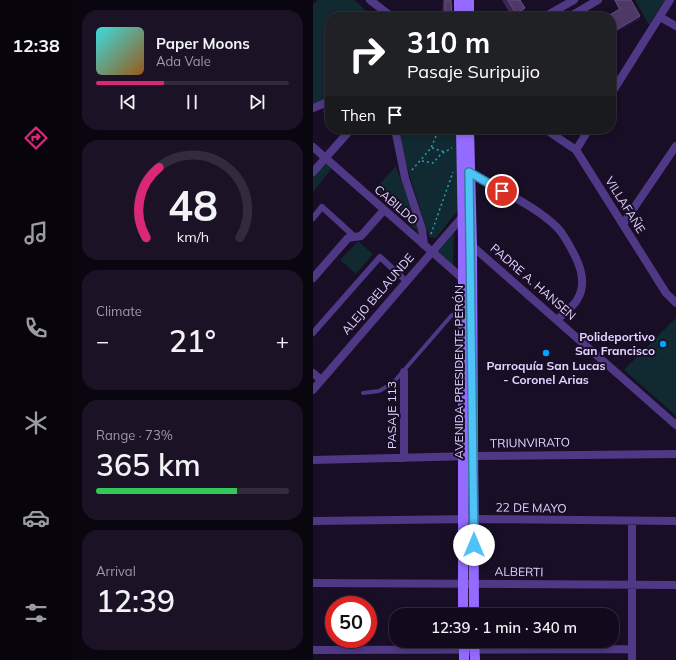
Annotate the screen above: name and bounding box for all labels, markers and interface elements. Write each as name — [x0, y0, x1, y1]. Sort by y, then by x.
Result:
text: 310 m — [407, 25, 490, 60]
icon: right — [341, 28, 393, 80]
text: 12:38 — [12, 34, 60, 57]
text: Paper Moons — [156, 34, 250, 53]
text: Ada Vale — [156, 53, 211, 69]
text: Pasaje Suripujio — [407, 60, 540, 83]
icon: previous — [117, 91, 139, 113]
icon: pause — [181, 91, 203, 113]
icon: next — [246, 91, 268, 113]
icon: arrive — [384, 104, 406, 126]
text: Then — [341, 106, 376, 125]
icon: directions — [22, 124, 50, 152]
pin — [485, 174, 519, 208]
street label: VILLAFAÑE — [602, 174, 649, 236]
text: 48 — [168, 179, 217, 231]
icon: arrive — [491, 180, 513, 202]
street label: CABILDO — [371, 182, 421, 228]
icon: music — [22, 219, 50, 247]
text: km/h — [176, 228, 209, 246]
street label: PADRE A. HANSEN — [487, 240, 579, 323]
street label: ALEJO BELAUNDE — [338, 250, 417, 337]
street label: AVENIDA PRESIDENTE PERÓN — [451, 285, 466, 459]
text: Climate — [96, 303, 142, 319]
icon: phone — [22, 314, 50, 342]
text: 21° — [169, 322, 216, 360]
text: − — [96, 327, 109, 355]
text: + — [276, 327, 289, 355]
place label: Polideportivo San Francisco — [575, 329, 655, 358]
marker: Polideportivo San Francisco — [658, 339, 668, 349]
marker: Parroquía San Lucas - Coronel Arias — [541, 348, 551, 358]
place label: Parroquía San Lucas - Coronel Arias — [487, 358, 605, 387]
street label: PASAJE 113 — [384, 381, 399, 449]
icon: climate — [22, 409, 50, 437]
text: Range · 73% — [96, 427, 173, 443]
street label: TRIUNVIRATO — [490, 434, 570, 451]
text: 365 km — [96, 446, 201, 484]
street label: 22 DE MAYO — [495, 499, 567, 516]
icon: car — [22, 504, 50, 532]
position arrow — [453, 524, 495, 566]
text: Arrival — [96, 563, 136, 579]
street label: ALBERTI — [494, 564, 544, 579]
text: 12:39 — [96, 582, 175, 620]
speed limit sign: 50 — [325, 596, 377, 648]
icon: filters — [22, 599, 50, 627]
text: 12:39 · 1 min · 340 m — [431, 618, 577, 637]

